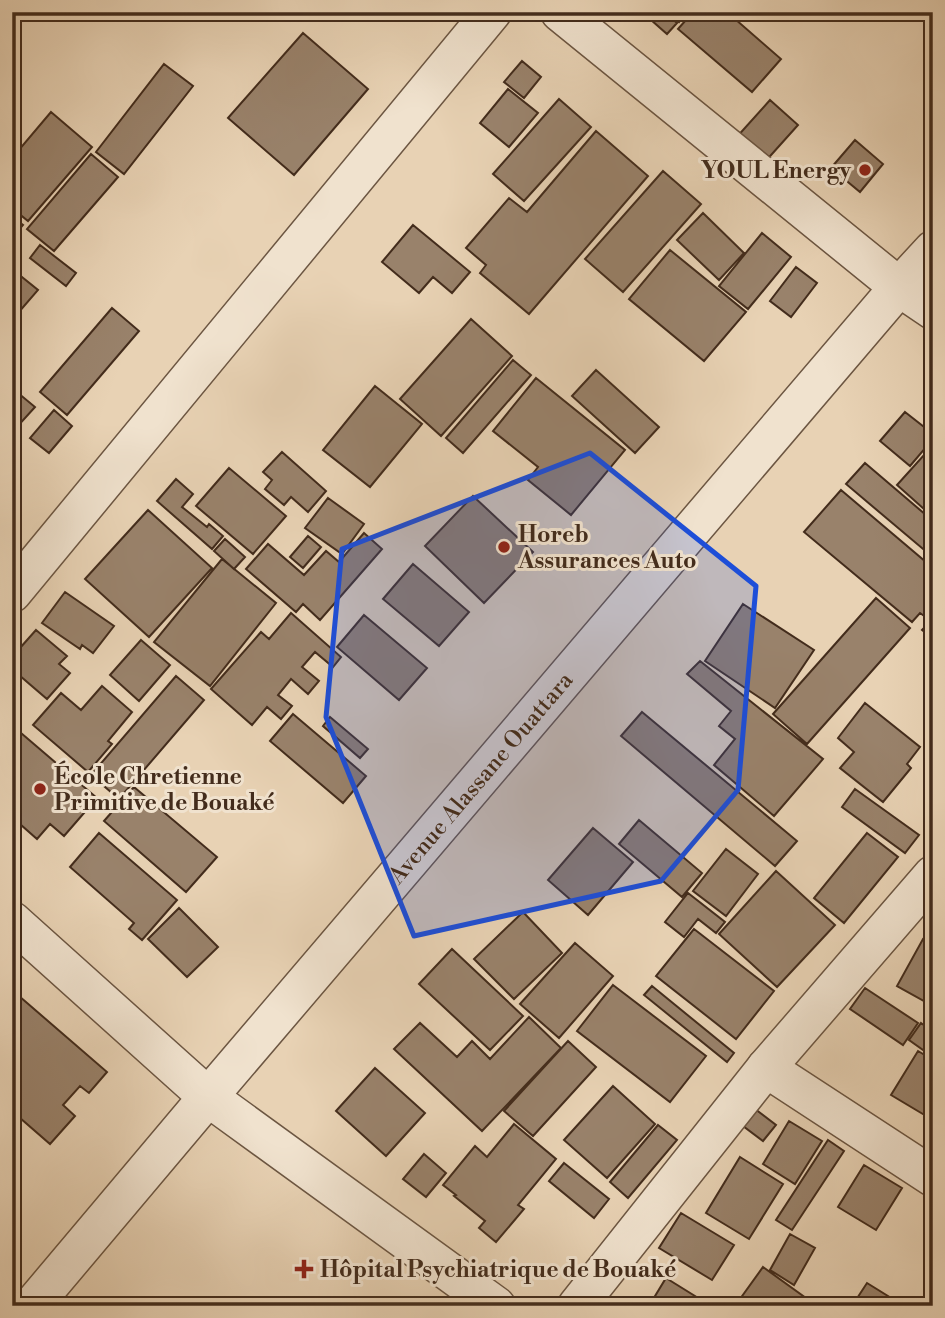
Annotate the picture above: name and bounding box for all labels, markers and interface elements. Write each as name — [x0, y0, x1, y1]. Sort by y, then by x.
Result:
place label: YOUL Energy — [701, 157, 851, 185]
marker: YOUL Energy — [857, 162, 873, 178]
place label: Horeb Assurances Auto — [517, 521, 697, 575]
marker: Horeb Assurances Auto — [496, 539, 512, 555]
street label: Avenue Alassane Ouattara — [382, 666, 579, 891]
place label: École Chretienne Primitive de Bouaké — [54, 760, 275, 817]
marker: École Chretienne Primitive de Bouaké — [32, 781, 48, 797]
place label: Hôpital Psychiatrique de Bouaké — [320, 1256, 676, 1284]
marker: Hôpital Psychiatrique de Bouaké — [294, 1259, 314, 1279]

